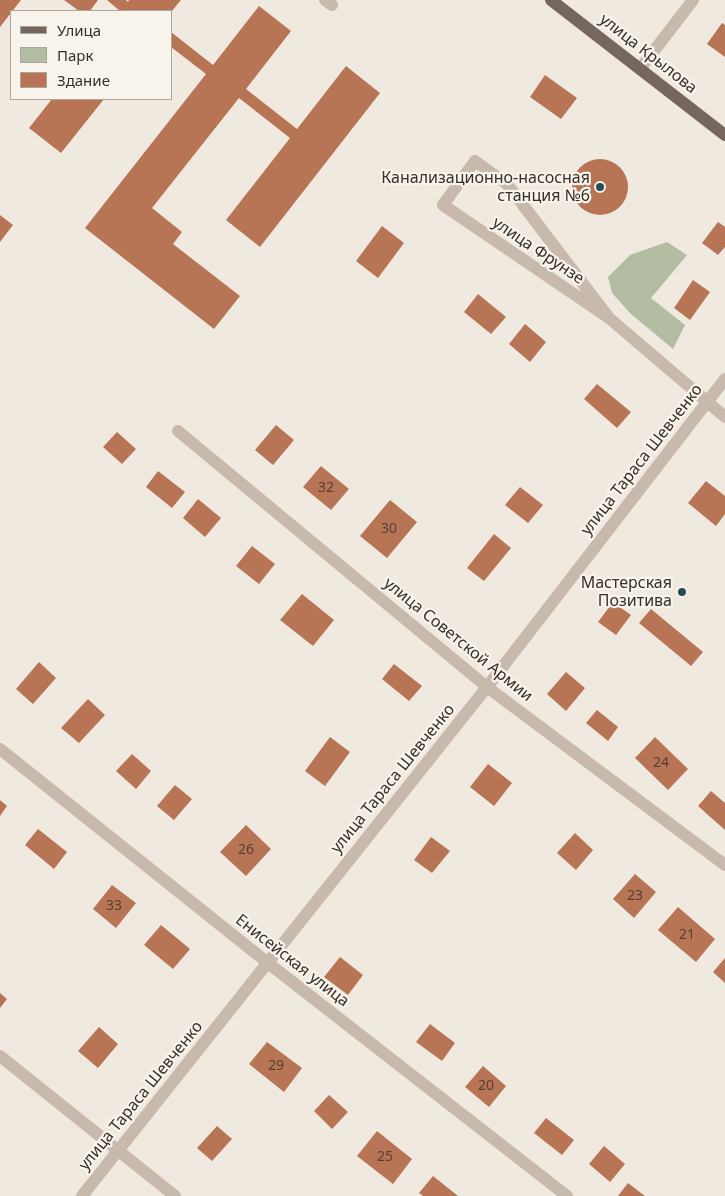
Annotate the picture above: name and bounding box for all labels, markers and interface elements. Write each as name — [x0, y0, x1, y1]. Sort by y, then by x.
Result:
legend — [10, 10, 172, 100]
street label: улица Крылова — [596, 10, 700, 98]
text: Улица — [57, 20, 101, 40]
text: Парк — [57, 45, 93, 65]
text: Здание — [57, 70, 110, 90]
place label: Канализационно-насосная станция №6 — [381, 168, 590, 206]
marker: Канализационно-насосная станция №6 — [594, 181, 606, 193]
street label: улица Фрунзе — [489, 213, 587, 289]
street label: улица Тараса Шевченко — [577, 381, 707, 539]
house number: 32 — [318, 480, 334, 496]
house number: 30 — [381, 521, 397, 537]
place label: Мастерская Позитива — [581, 573, 672, 611]
street label: улица Советской Армии — [380, 574, 536, 706]
marker: Мастерская Позитива — [676, 586, 688, 598]
street label: улица Тараса Шевченко — [327, 701, 459, 857]
house number: 24 — [653, 755, 669, 771]
house number: 26 — [238, 842, 254, 858]
house number: 23 — [627, 888, 643, 904]
house number: 33 — [106, 898, 122, 914]
street label: Енисейская улица — [231, 911, 353, 1011]
house number: 21 — [679, 927, 695, 943]
street label: улица Тараса Шевченко — [75, 1018, 207, 1174]
house number: 29 — [268, 1058, 284, 1074]
house number: 20 — [478, 1078, 494, 1094]
house number: 25 — [377, 1149, 393, 1165]

